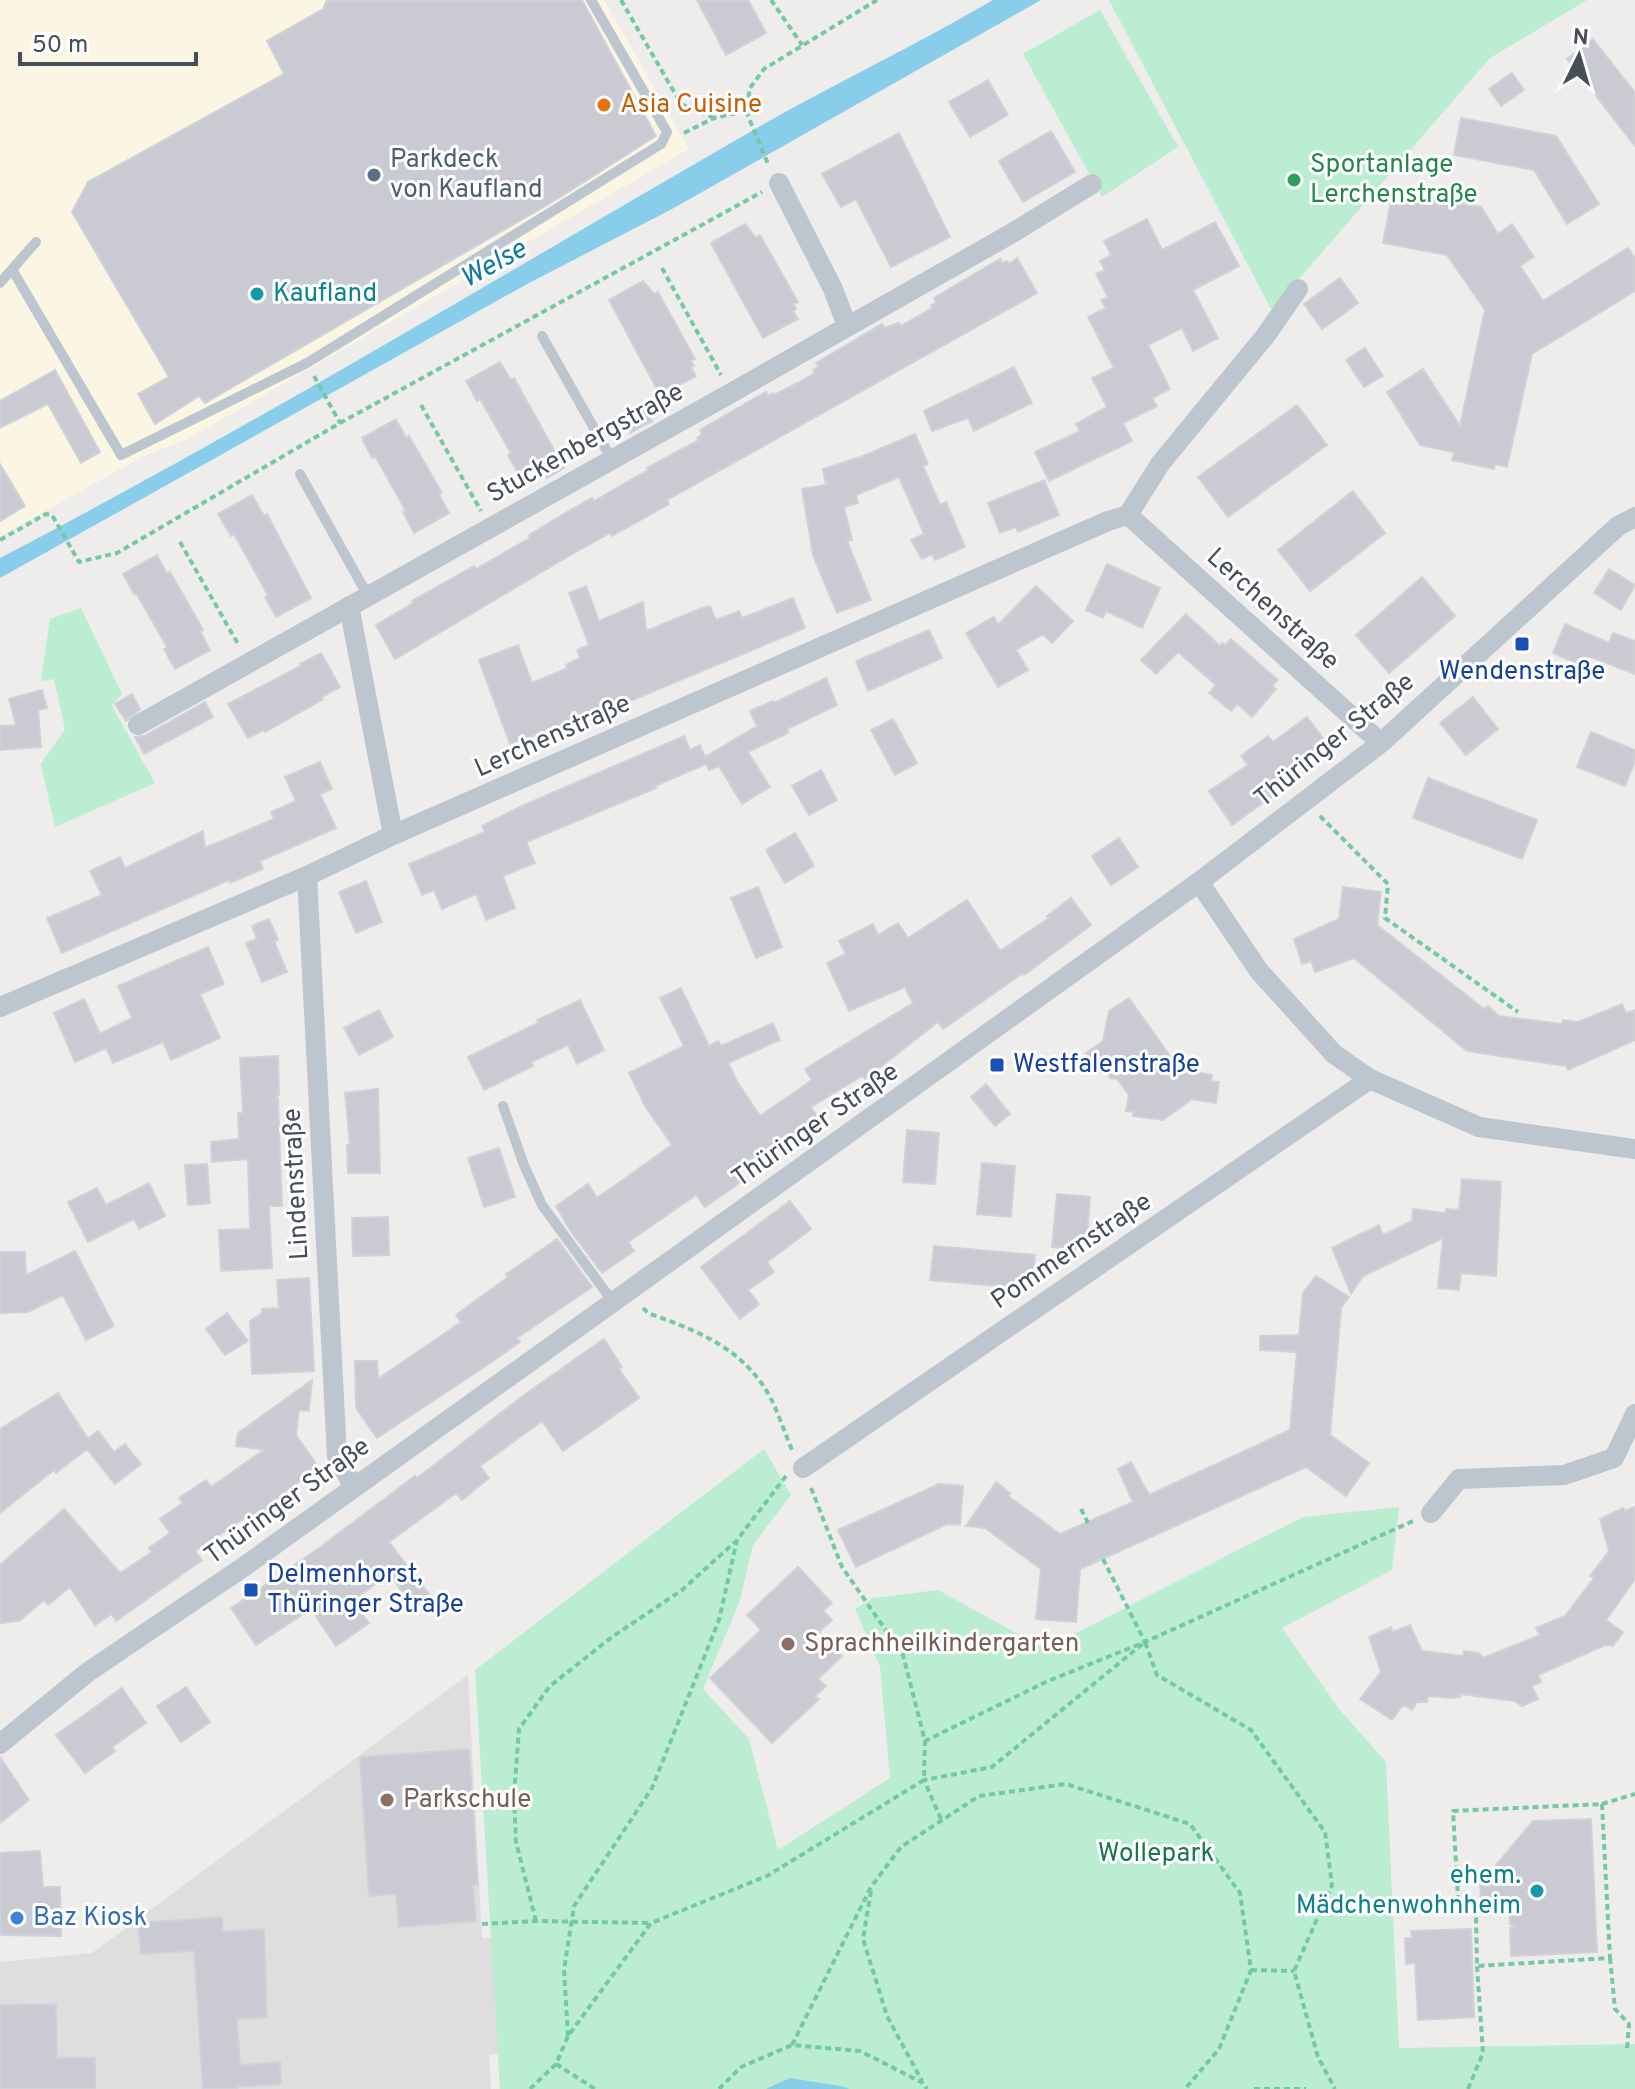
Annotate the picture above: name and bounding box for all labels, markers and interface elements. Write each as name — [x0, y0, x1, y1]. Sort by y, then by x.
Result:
scale bar — [20, 16, 196, 66]
north arrow — [1539, 16, 1619, 96]
text: N — [1571, 24, 1590, 53]
text: 50 m — [32, 31, 88, 61]
place label: Asia Cuisine — [620, 89, 762, 122]
marker: Asia Cuisine — [595, 96, 613, 114]
place label: Parkdeck von Kaufland — [390, 144, 543, 207]
place label: Sportanlage Lerchenstraße — [1310, 149, 1478, 212]
marker: Parkdeck von Kaufland — [365, 166, 383, 184]
marker: Sportanlage Lerchenstraße — [1285, 171, 1303, 189]
water label: Welse — [455, 232, 534, 298]
place label: Kaufland — [273, 278, 377, 311]
marker: Kaufland — [248, 285, 266, 303]
street label: Stuckenbergstraße — [482, 376, 690, 512]
street label: Lerchenstraße — [1199, 542, 1345, 678]
marker: Wendenstraße — [1513, 635, 1531, 653]
place label: Wendenstraße — [1439, 656, 1605, 689]
street label: Thüringer Straße — [1248, 666, 1422, 816]
street label: Lerchenstraße — [470, 688, 636, 786]
place label: Westfalenstraße — [1013, 1049, 1200, 1082]
street label: Thüringer Straße — [726, 1056, 906, 1196]
marker: Westfalenstraße — [988, 1056, 1006, 1074]
street label: Lindenstraße — [277, 1107, 317, 1261]
street label: Pommernstraße — [985, 1186, 1159, 1318]
street label: Thüringer Straße — [199, 1431, 377, 1573]
place label: Delmenhorst, Thüringer Straße — [267, 1559, 464, 1622]
marker: Delmenhorst, Thüringer Straße — [242, 1581, 260, 1599]
place label: Sprachheilkindergarten — [804, 1628, 1079, 1661]
marker: Sprachheilkindergarten — [779, 1635, 797, 1653]
place label: Parkschule — [403, 1784, 531, 1817]
marker: Parkschule — [378, 1791, 396, 1809]
park label: Wollepark — [1098, 1838, 1214, 1871]
place label: ehem. Mädchenwohnheim — [1296, 1860, 1521, 1923]
marker: ehem. Mädchenwohnheim — [1528, 1882, 1546, 1900]
place label: Baz Kiosk — [33, 1902, 147, 1935]
marker: Baz Kiosk — [8, 1909, 26, 1927]

